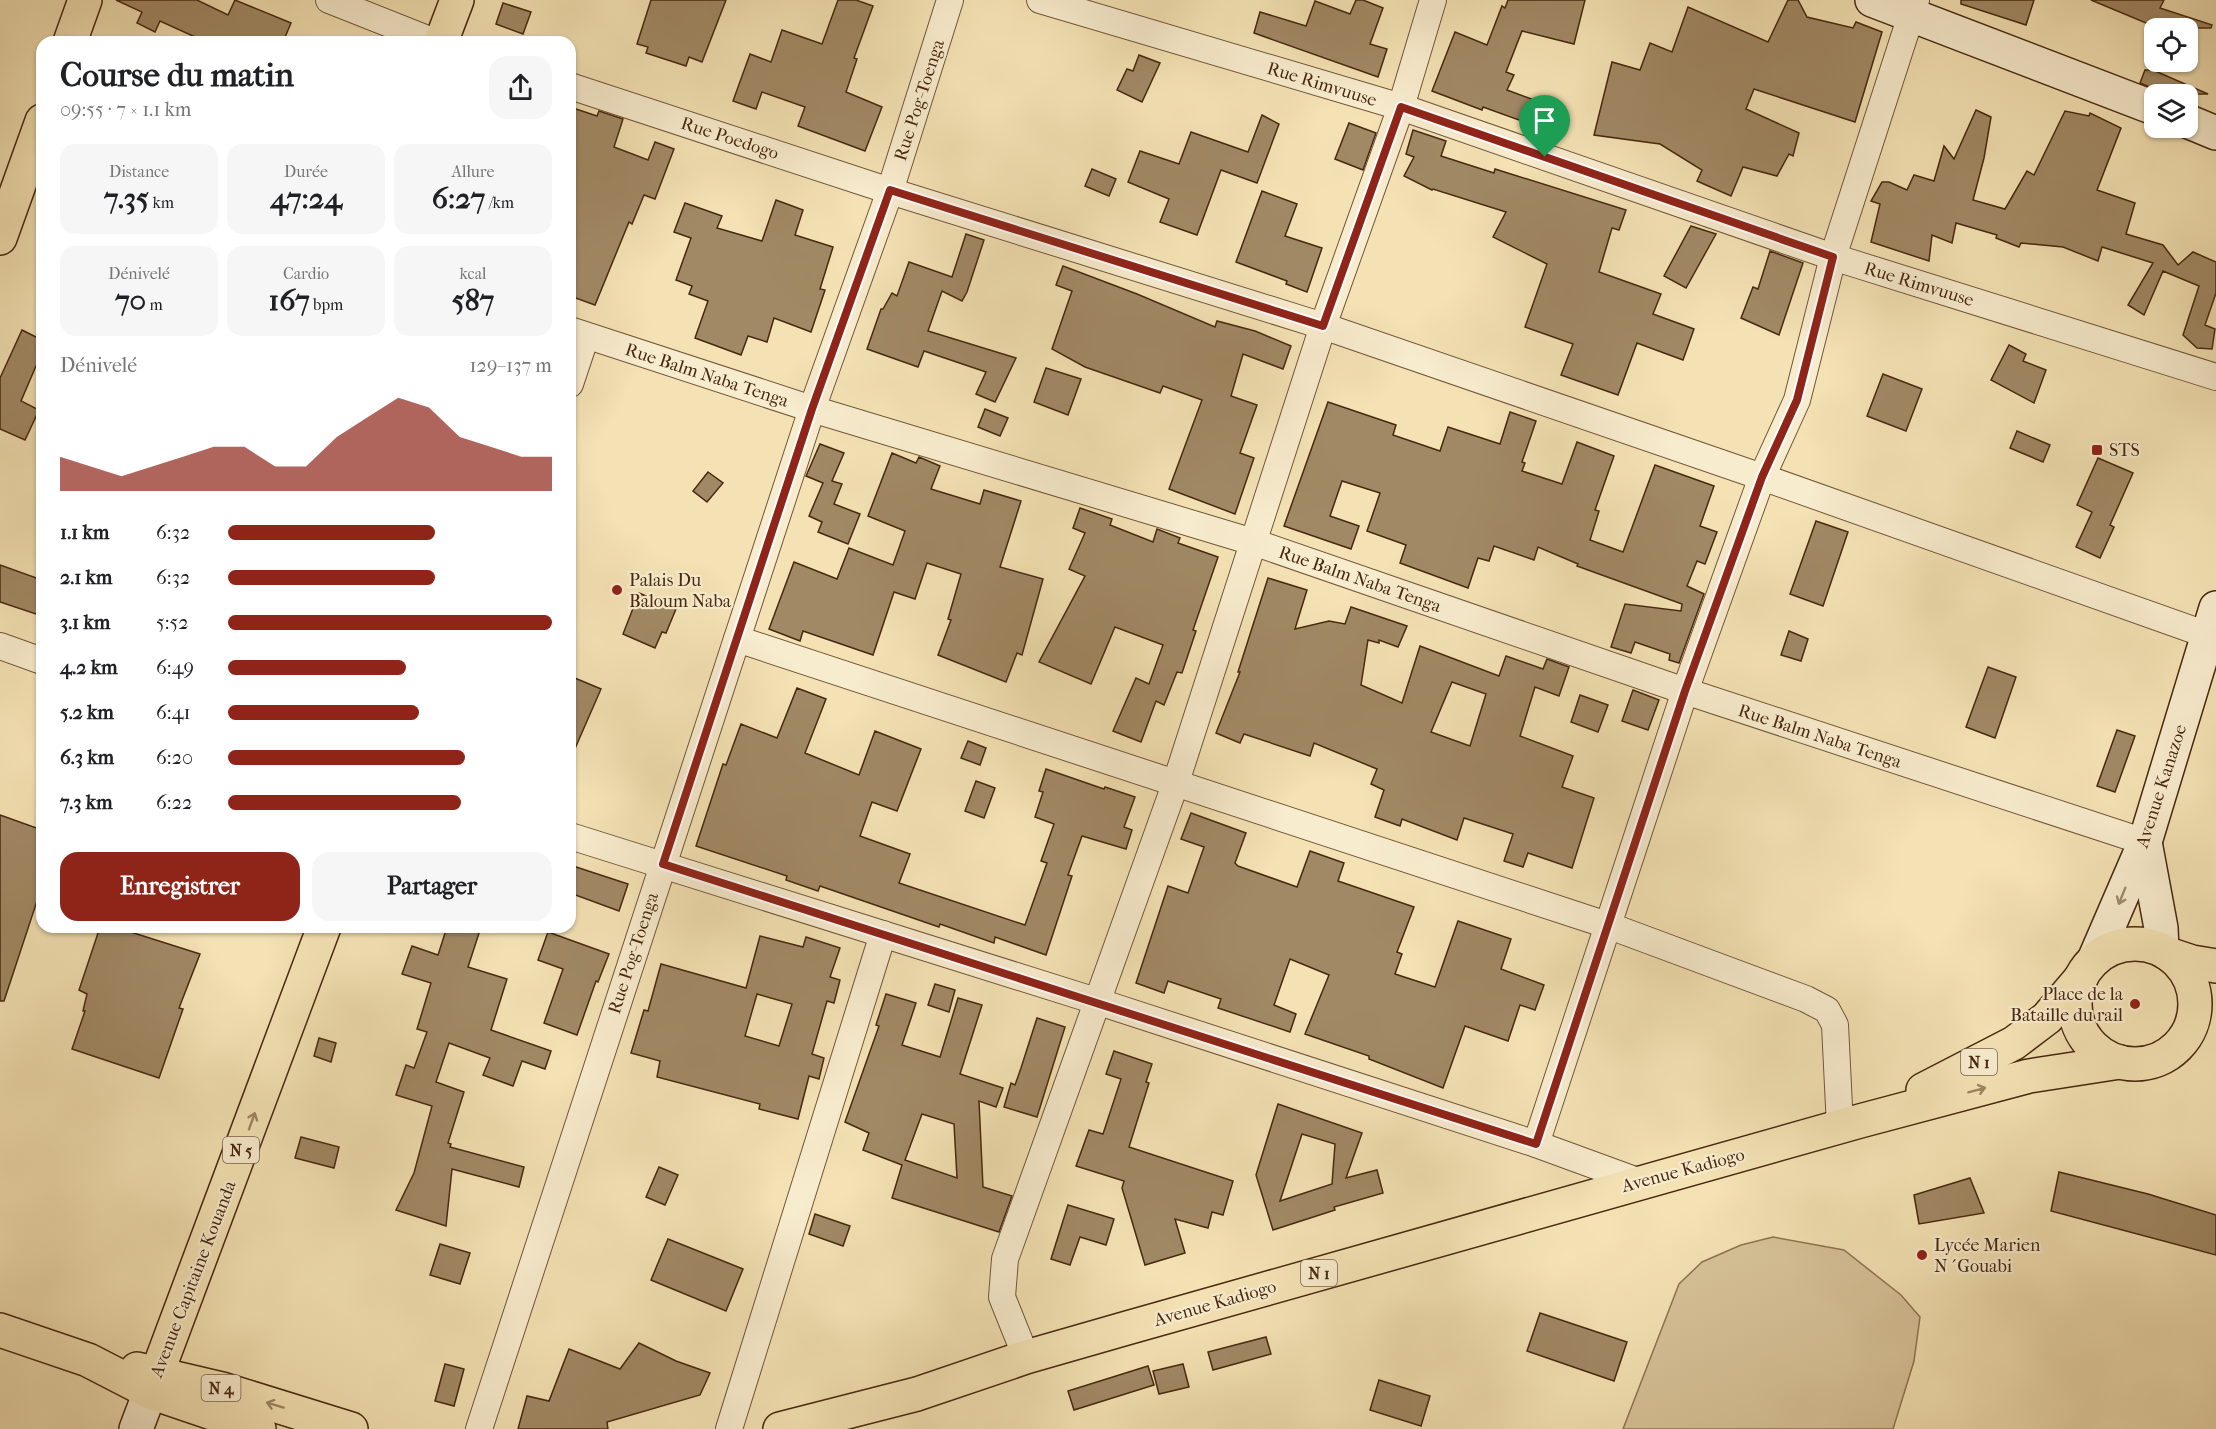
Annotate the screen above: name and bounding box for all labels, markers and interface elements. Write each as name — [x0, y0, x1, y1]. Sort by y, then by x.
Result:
map controls — [2144, 18, 2198, 138]
button: locate — [2144, 18, 2198, 72]
street label: Rue Pog-Toenga — [890, 36, 949, 164]
text: Course du matin — [60, 56, 294, 95]
button: share — [489, 56, 552, 119]
street label: Rue Rimvuuse — [1264, 58, 1379, 111]
button: layers — [2144, 84, 2198, 138]
pin — [1519, 95, 1570, 157]
text: 09:55 · 7 × 1.1 km — [60, 98, 191, 121]
icon: arrive — [1528, 104, 1561, 137]
street label: Rue Poedogo — [678, 113, 781, 164]
text: Distance — [109, 162, 169, 181]
text: Durée — [284, 162, 328, 181]
text: Allure — [452, 162, 494, 181]
text: 7.35 — [104, 181, 149, 216]
text: 47:24 — [270, 181, 342, 216]
text: 6:27 — [432, 181, 485, 216]
text: km — [149, 193, 174, 212]
text: /km — [485, 193, 514, 212]
street label: Rue Rimvuuse — [1861, 258, 1976, 311]
text: Dénivelé — [108, 264, 170, 283]
text: Cardio — [283, 264, 329, 283]
text: kcal — [460, 264, 486, 283]
text: 70 — [115, 283, 146, 318]
text: 167 — [269, 283, 310, 318]
text: 587 — [452, 283, 494, 318]
text: m — [146, 295, 163, 314]
text: bpm — [310, 295, 343, 314]
street label: Rue Balm Naba Tenga — [622, 339, 792, 412]
text: Dénivelé — [60, 354, 137, 377]
text: 129–137 m — [469, 354, 552, 377]
place label: STS — [2109, 440, 2140, 461]
marker: STS — [2090, 443, 2104, 457]
text: 1.1 km — [60, 521, 109, 544]
text: 6:32 — [156, 521, 190, 544]
street label: Rue Balm Naba Tenga — [1276, 542, 1445, 617]
text: 2.1 km — [60, 566, 113, 589]
text: 6:32 — [156, 566, 190, 589]
place label: Palais Du Baloum Naba — [629, 570, 732, 612]
marker: Palais Du Baloum Naba — [610, 583, 624, 597]
text: 3.1 km — [60, 611, 110, 634]
text: 5:52 — [156, 611, 188, 634]
text: 4.2 km — [60, 656, 118, 679]
text: 6:49 — [156, 656, 194, 679]
street label: Rue Balm Naba Tenga — [1735, 700, 1905, 773]
text: 5.2 km — [60, 701, 114, 724]
text: 6:41 — [156, 701, 191, 724]
street label: Avenue Kanazoe — [2131, 722, 2191, 851]
text: 6.3 km — [60, 746, 114, 769]
text: 6:20 — [156, 746, 193, 769]
text: 7.3 km — [60, 791, 113, 814]
text: 6:22 — [156, 791, 192, 814]
button: Enregistrer — [60, 852, 300, 921]
button: Partager — [312, 852, 552, 921]
one-way arrow — [2116, 886, 2127, 905]
street label: Rue Pog-Toenga — [604, 889, 663, 1017]
place label: Place de la Bataille du rail — [2010, 984, 2124, 1026]
marker: Place de la Bataille du rail — [2128, 997, 2142, 1011]
road number: N 1 — [1961, 1049, 1997, 1075]
one-way arrow — [1967, 1084, 1986, 1095]
one-way arrow — [247, 1113, 258, 1131]
road number: N 5 — [223, 1137, 259, 1163]
street label: Avenue Kadiogo — [1618, 1144, 1747, 1197]
street label: Avenue Capitaine Kouanda — [146, 1177, 241, 1382]
place label: Lycée Marien N´Gouabi — [1934, 1235, 2041, 1277]
marker: Lycée Marien N´Gouabi — [1915, 1248, 1929, 1262]
road number: N 1 — [1301, 1260, 1337, 1286]
street label: Avenue Kadiogo — [1151, 1276, 1279, 1331]
road number: N 4 — [202, 1375, 240, 1401]
one-way arrow — [266, 1399, 285, 1410]

